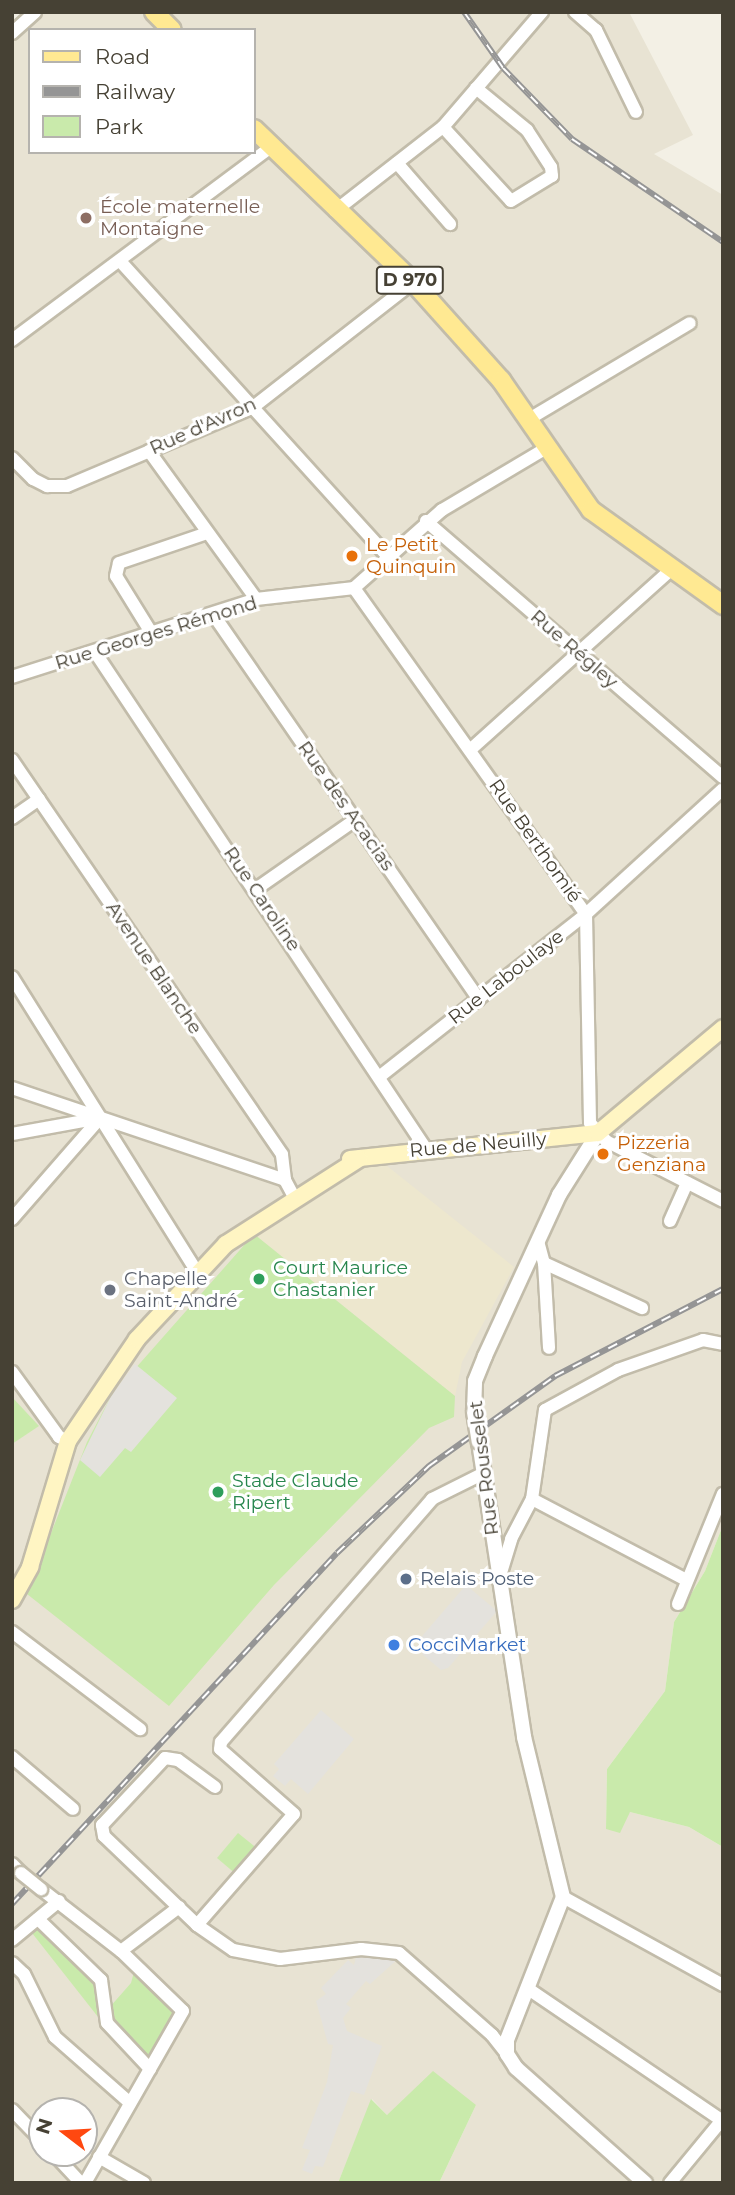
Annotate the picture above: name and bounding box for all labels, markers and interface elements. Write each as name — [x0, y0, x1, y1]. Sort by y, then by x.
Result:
legend — [28, 28, 256, 154]
text: Road — [95, 44, 150, 69]
text: Railway — [95, 79, 175, 104]
text: Park — [95, 114, 143, 139]
place label: École maternelle Montaigne — [100, 196, 260, 240]
marker: École maternelle Montaigne — [78, 210, 94, 226]
road number: D 970 — [375, 266, 445, 294]
street label: Rue d'Avron — [146, 392, 260, 460]
place label: Le Petit Quinquin — [366, 534, 456, 578]
marker: Le Petit Quinquin — [344, 548, 360, 564]
street label: Rue Georges Rémond — [52, 591, 260, 675]
street label: Rue Régley — [526, 605, 622, 693]
street label: Rue des Acacias — [293, 737, 399, 875]
street label: Rue Berthomié — [484, 775, 586, 907]
street label: Rue Caroline — [219, 842, 305, 956]
street label: Avenue Blanche — [101, 897, 207, 1039]
street label: Rue Laboulaye — [444, 925, 568, 1029]
street label: Rue de Neuilly — [409, 1128, 547, 1162]
place label: Pizzeria Genziana — [617, 1132, 706, 1176]
marker: Pizzeria Genziana — [595, 1146, 611, 1162]
place label: Court Maurice Chastanier — [273, 1257, 408, 1301]
place label: Chapelle Saint-André — [124, 1268, 238, 1312]
marker: Court Maurice Chastanier — [251, 1271, 267, 1287]
marker: Chapelle Saint-André — [102, 1282, 118, 1298]
street label: Rue Rousselet — [464, 1399, 504, 1537]
place label: Stade Claude Ripert — [232, 1470, 358, 1514]
marker: Stade Claude Ripert — [210, 1484, 226, 1500]
place label: Relais Poste — [420, 1568, 534, 1590]
marker: Relais Poste — [398, 1571, 414, 1587]
place label: CocciMarket — [408, 1634, 526, 1656]
marker: CocciMarket — [386, 1637, 402, 1653]
north arrow — [28, 2097, 98, 2167]
text: N — [31, 2116, 58, 2137]

